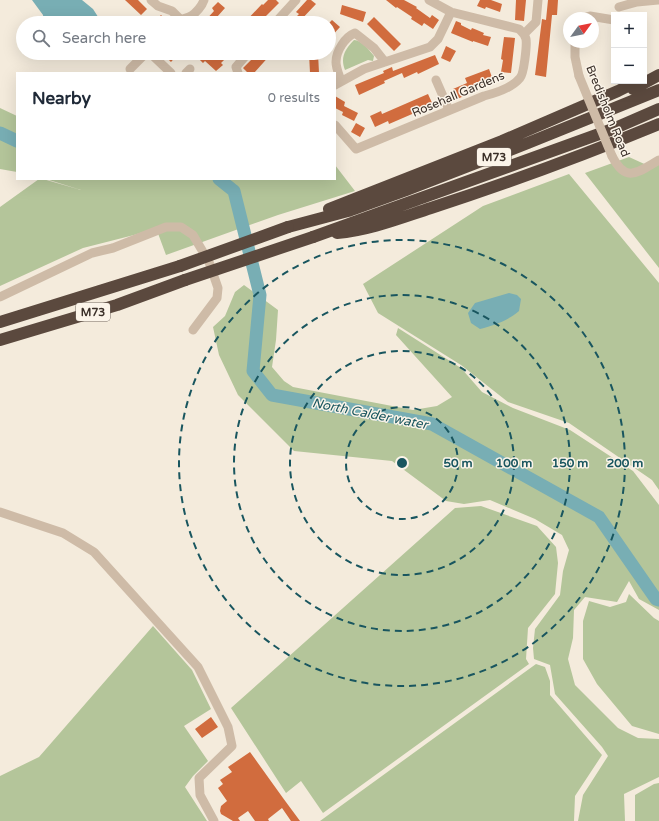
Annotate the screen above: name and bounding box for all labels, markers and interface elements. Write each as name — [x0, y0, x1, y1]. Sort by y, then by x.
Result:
north arrow — [563, 12, 599, 48]
map controls — [611, 12, 647, 84]
button: + — [611, 12, 647, 48]
search box — [16, 16, 336, 60]
icon: search — [30, 27, 52, 49]
text: Search here — [62, 29, 146, 47]
button: − — [611, 48, 647, 84]
street label: Bredisholm Road — [583, 63, 633, 159]
street label: Rosehall Gardens — [410, 68, 507, 120]
text: Nearby — [32, 88, 91, 109]
text: 0 results — [268, 90, 320, 106]
road number: M73 — [477, 148, 511, 166]
road number: M73 — [76, 303, 110, 321]
water label: North Calder water — [311, 395, 431, 433]
centre of rings — [395, 456, 409, 470]
text: 50 m — [443, 456, 473, 470]
text: 100 m — [496, 456, 532, 470]
text: 150 m — [552, 456, 588, 470]
text: 200 m — [607, 456, 643, 470]

